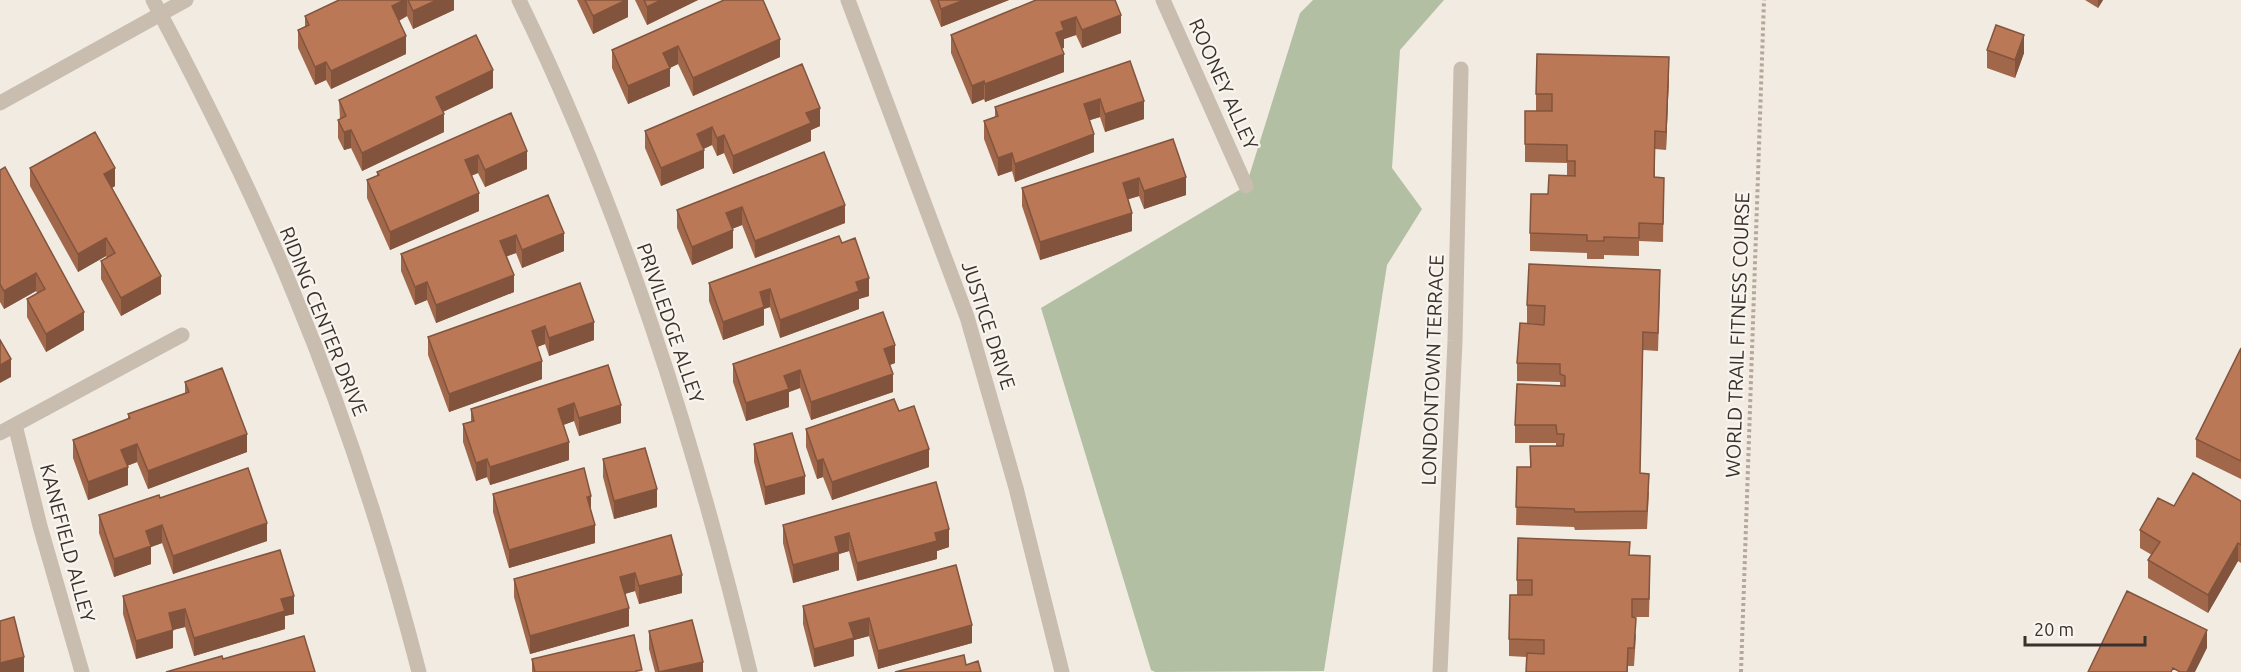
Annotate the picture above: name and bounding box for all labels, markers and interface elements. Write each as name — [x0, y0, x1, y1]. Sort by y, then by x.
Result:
street label: ROONEY ALLEY — [1185, 15, 1263, 154]
street label: WORLD TRAIL FITNESS COURSE — [1721, 192, 1753, 478]
street label: RIDING CENTER DRIVE — [276, 223, 372, 419]
street label: PRIVILEDGE ALLEY — [633, 240, 709, 407]
street label: LONDONTOWN TERRACE — [1416, 254, 1448, 486]
street label: JUSTICE DRIVE — [957, 258, 1021, 392]
street label: KANEFIELD ALLEY — [36, 461, 100, 625]
scale bar — [2025, 609, 2145, 647]
text: 20 m — [2034, 619, 2074, 639]

